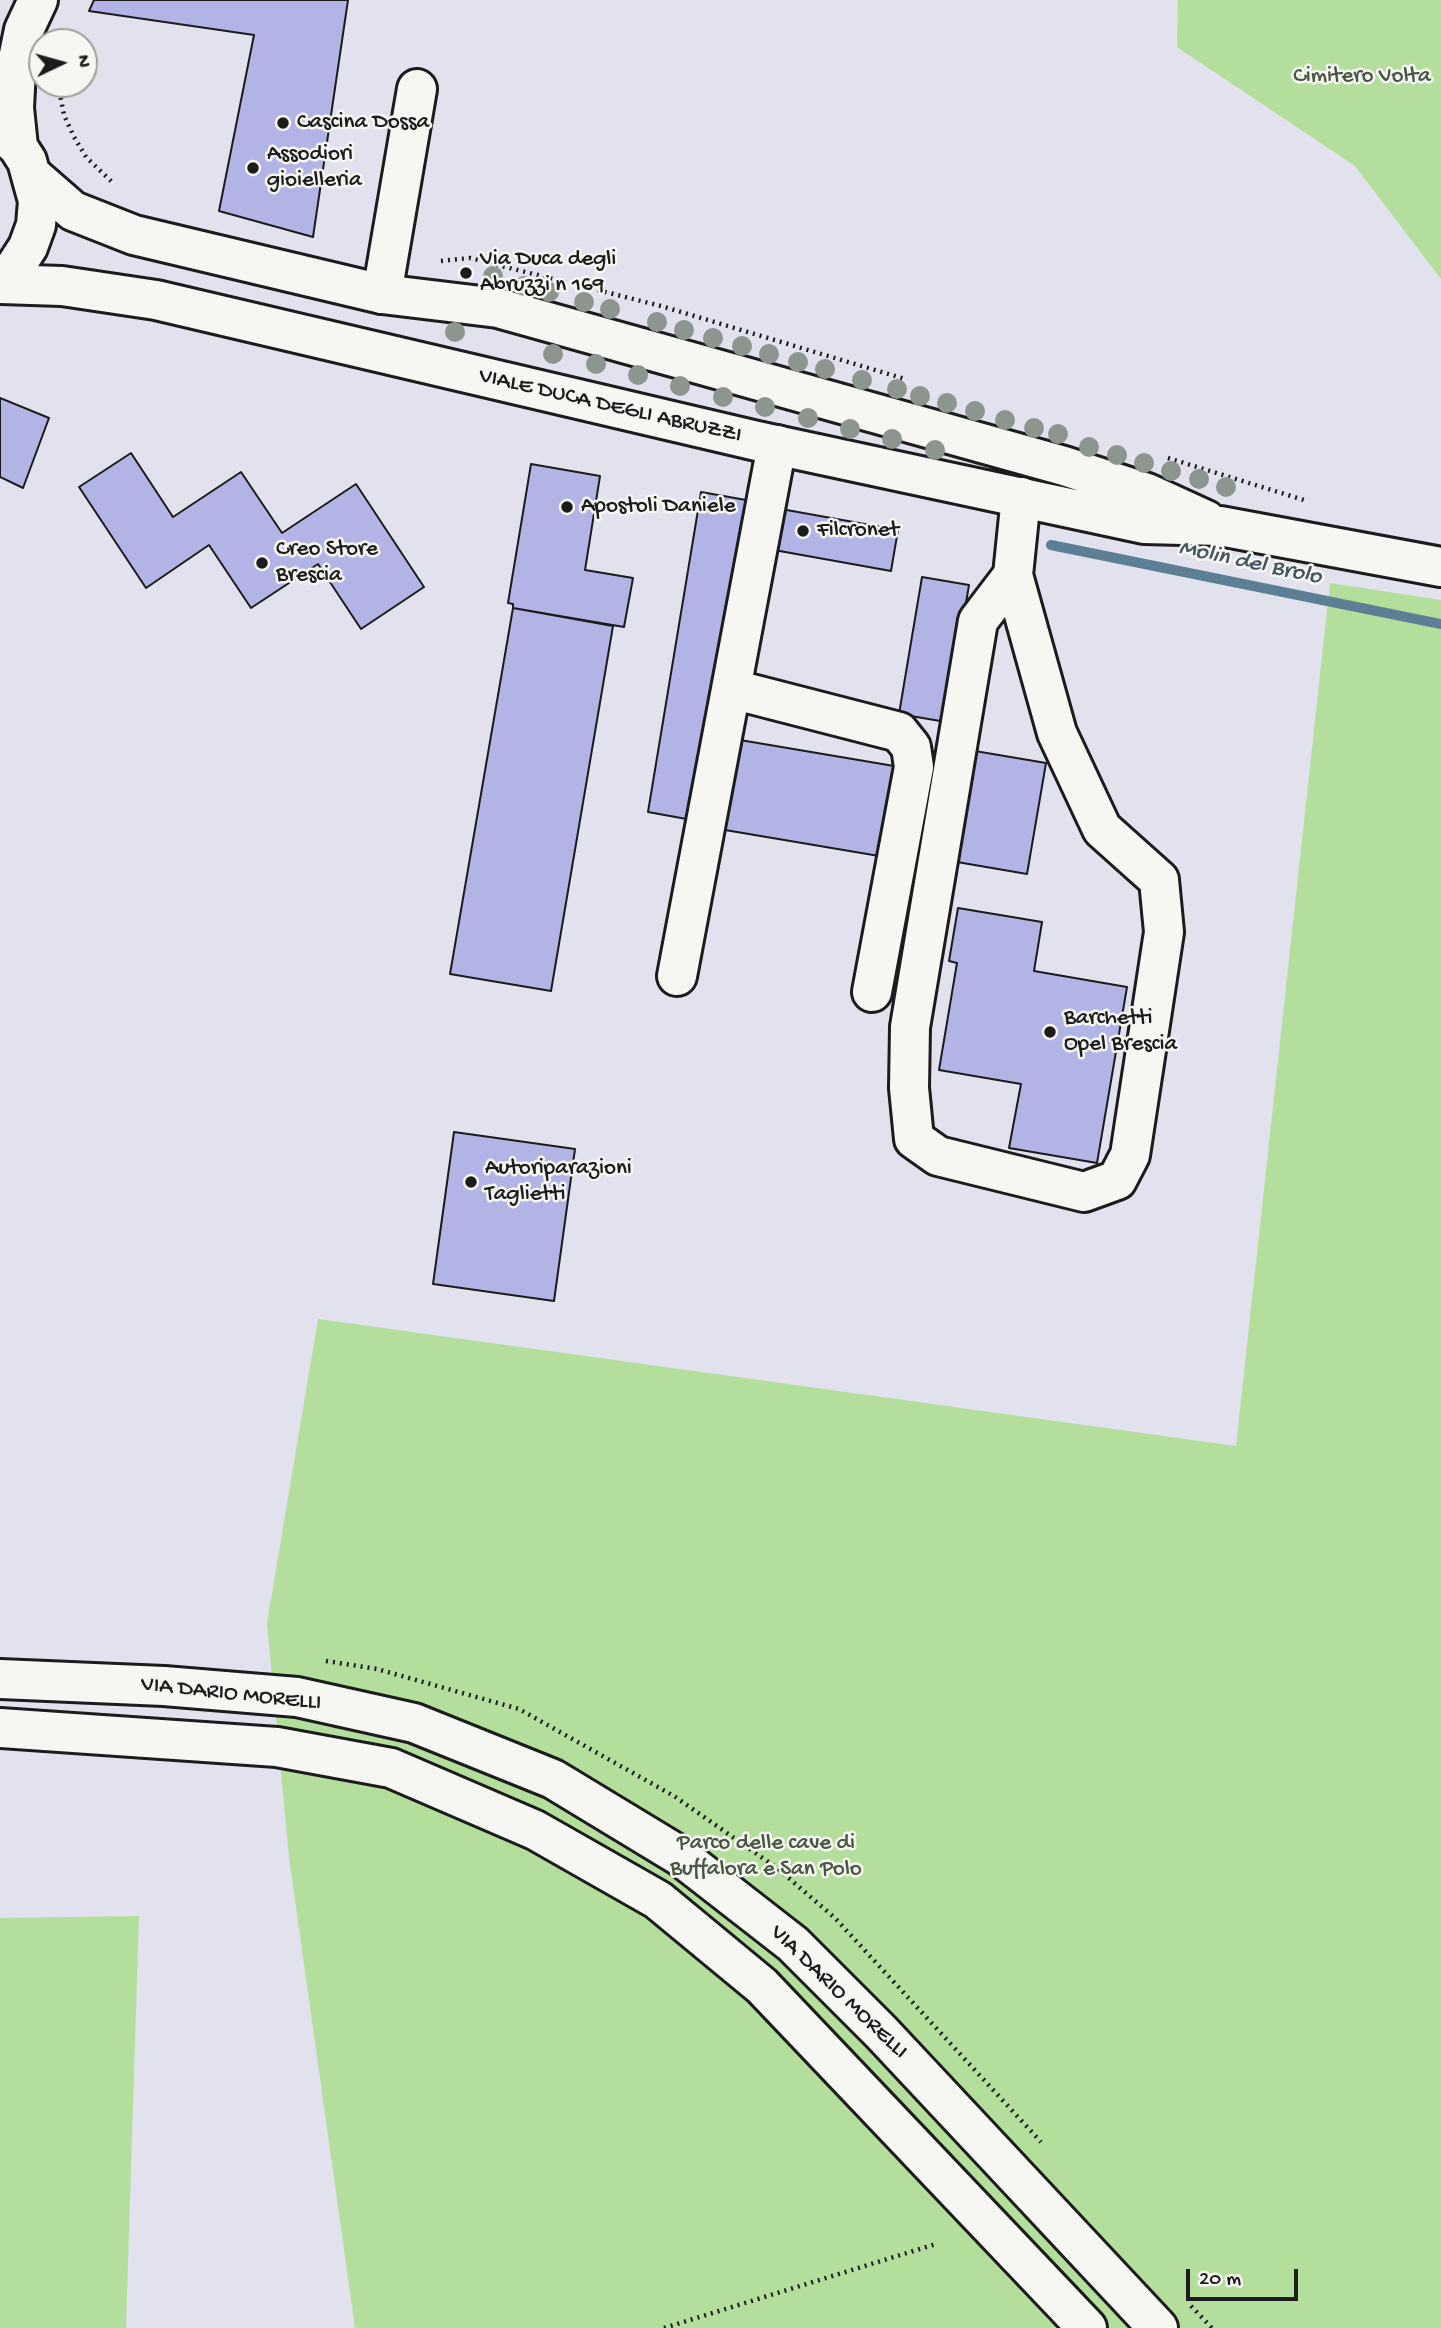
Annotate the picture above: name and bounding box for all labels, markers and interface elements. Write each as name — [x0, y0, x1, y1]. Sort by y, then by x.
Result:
north arrow — [28, 28, 98, 98]
text: N — [70, 54, 94, 68]
park label: Cimitero Volta — [1293, 63, 1431, 91]
place label: Cascina Dossa — [297, 109, 429, 137]
marker: Cascina Dossa — [275, 115, 291, 131]
place label: Assodiori gioielleria — [267, 141, 362, 195]
marker: Assodiori gioielleria — [245, 160, 261, 176]
place label: Via Duca degli Abruzzi n 169 — [480, 246, 616, 300]
marker: Via Duca degli Abruzzi n 169 — [458, 265, 474, 281]
street label: VIALE DUCA DEGLI ABRUZZI — [476, 363, 744, 451]
place label: Apostoli Daniele — [581, 493, 736, 521]
marker: Apostoli Daniele — [559, 499, 575, 515]
place label: Filcronet — [817, 517, 899, 545]
marker: Filcronet — [795, 523, 811, 539]
water label: Molin del Brolo — [1176, 535, 1324, 593]
place label: Creo Store Brescia — [276, 536, 378, 590]
marker: Creo Store Brescia — [254, 555, 270, 571]
place label: Barchetti Opel Brescia — [1064, 1005, 1177, 1059]
marker: Barchetti Opel Brescia — [1042, 1024, 1058, 1040]
place label: Autoriparazioni Taglietti — [485, 1155, 632, 1209]
marker: Autoriparazioni Taglietti — [463, 1174, 479, 1190]
street label: VIA DARIO MORELLI — [139, 1672, 323, 1718]
park label: Parco delle cave di Buffalora e San Polo — [670, 1830, 862, 1884]
street label: VIA DARIO MORELLI — [763, 1920, 913, 2066]
scale bar — [1189, 2254, 1301, 2298]
text: 20 m — [1199, 2268, 1241, 2293]

